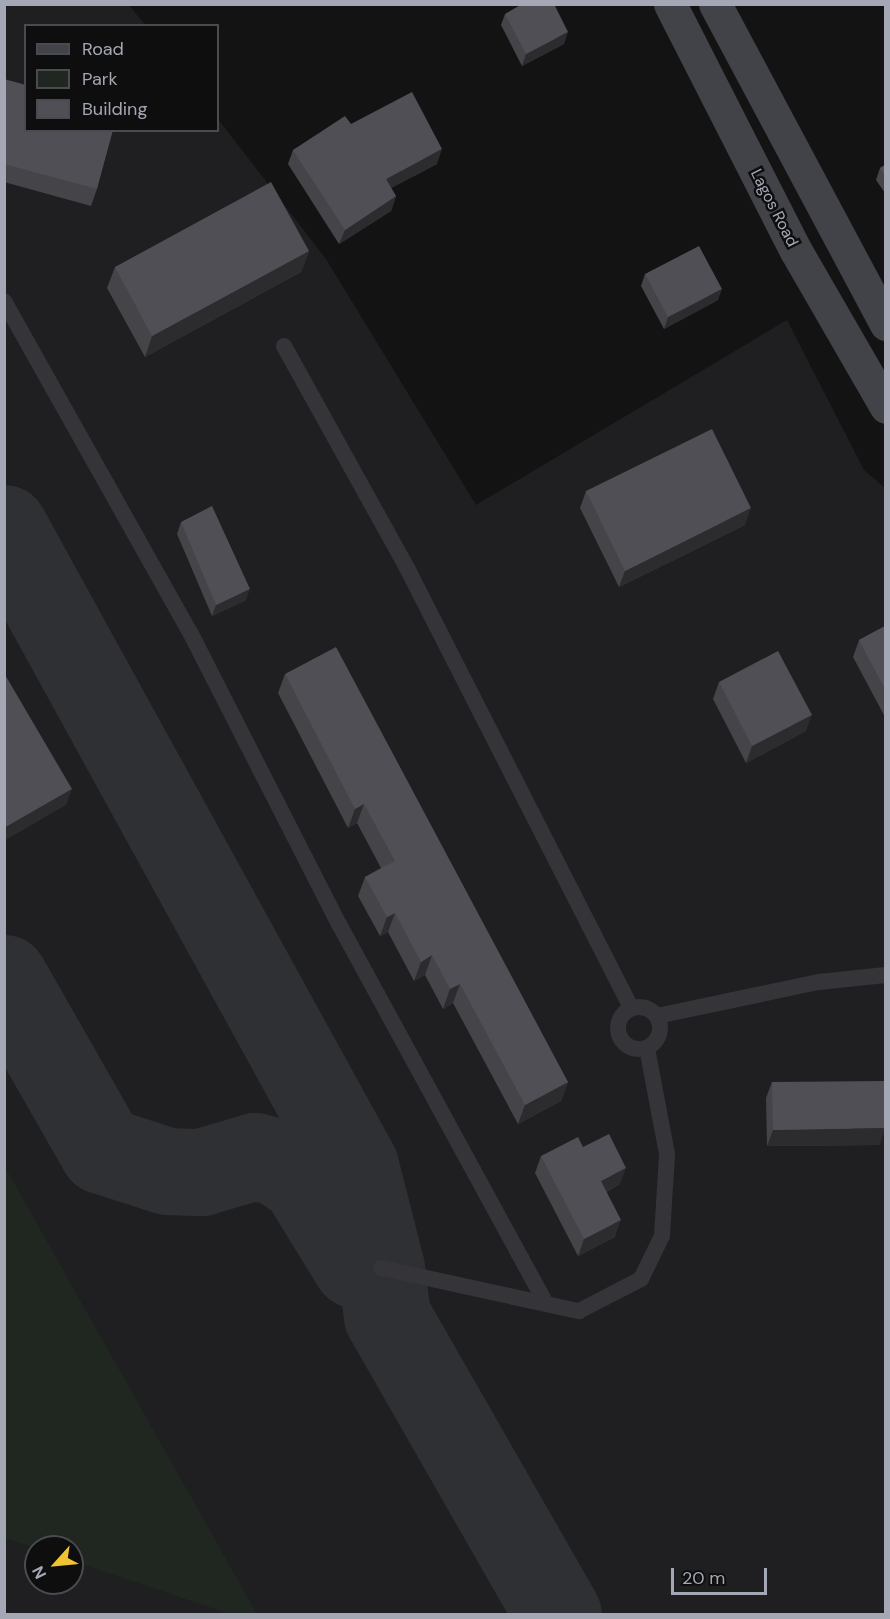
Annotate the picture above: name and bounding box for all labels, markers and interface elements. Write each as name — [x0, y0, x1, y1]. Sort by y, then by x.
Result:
legend — [24, 24, 219, 132]
text: Road — [82, 37, 124, 61]
text: Park — [82, 67, 118, 91]
text: Building — [82, 97, 147, 121]
street label: Lagos Road — [746, 166, 802, 250]
north arrow — [24, 1535, 84, 1595]
scale bar — [674, 1556, 770, 1594]
text: N — [27, 1563, 51, 1582]
text: 20 m — [682, 1566, 725, 1590]

